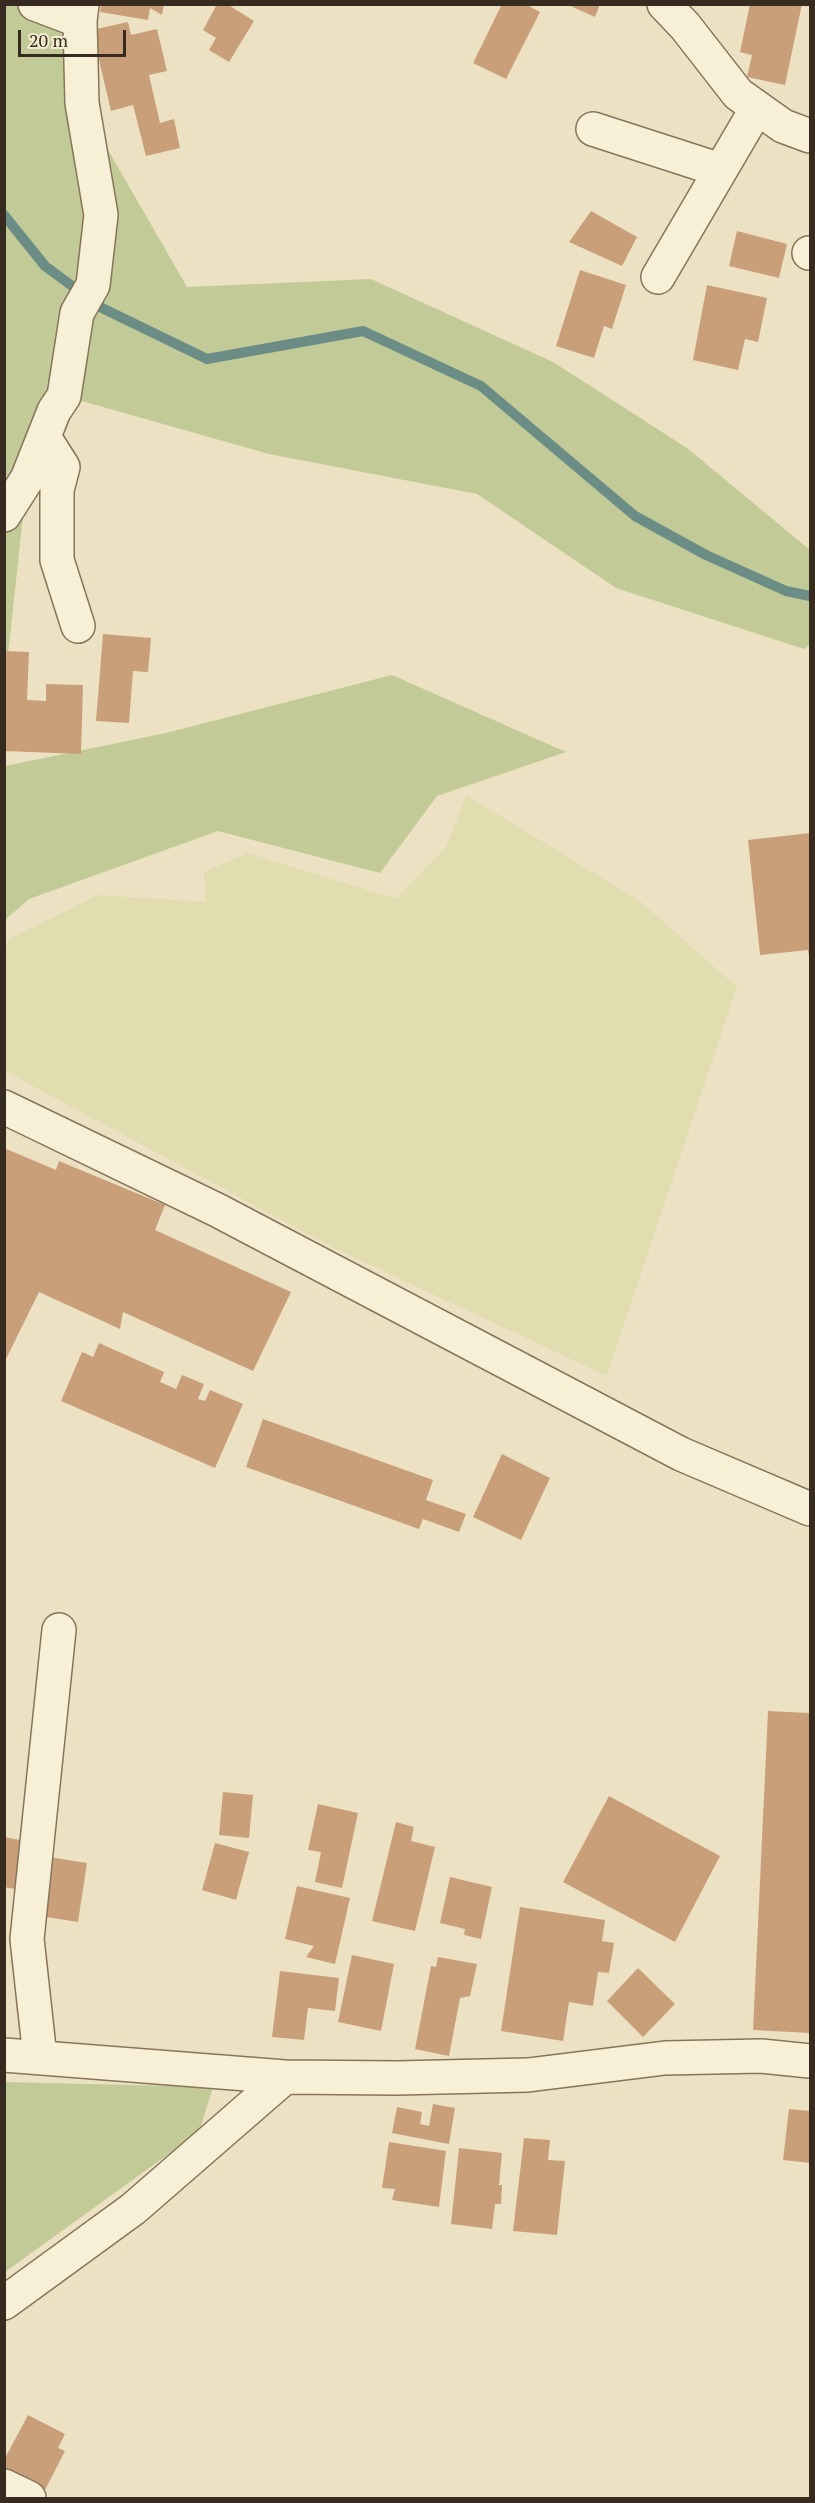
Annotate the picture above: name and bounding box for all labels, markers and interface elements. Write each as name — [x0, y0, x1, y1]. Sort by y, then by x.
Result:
scale bar — [21, 18, 129, 56]
text: 20 m — [29, 28, 68, 52]

